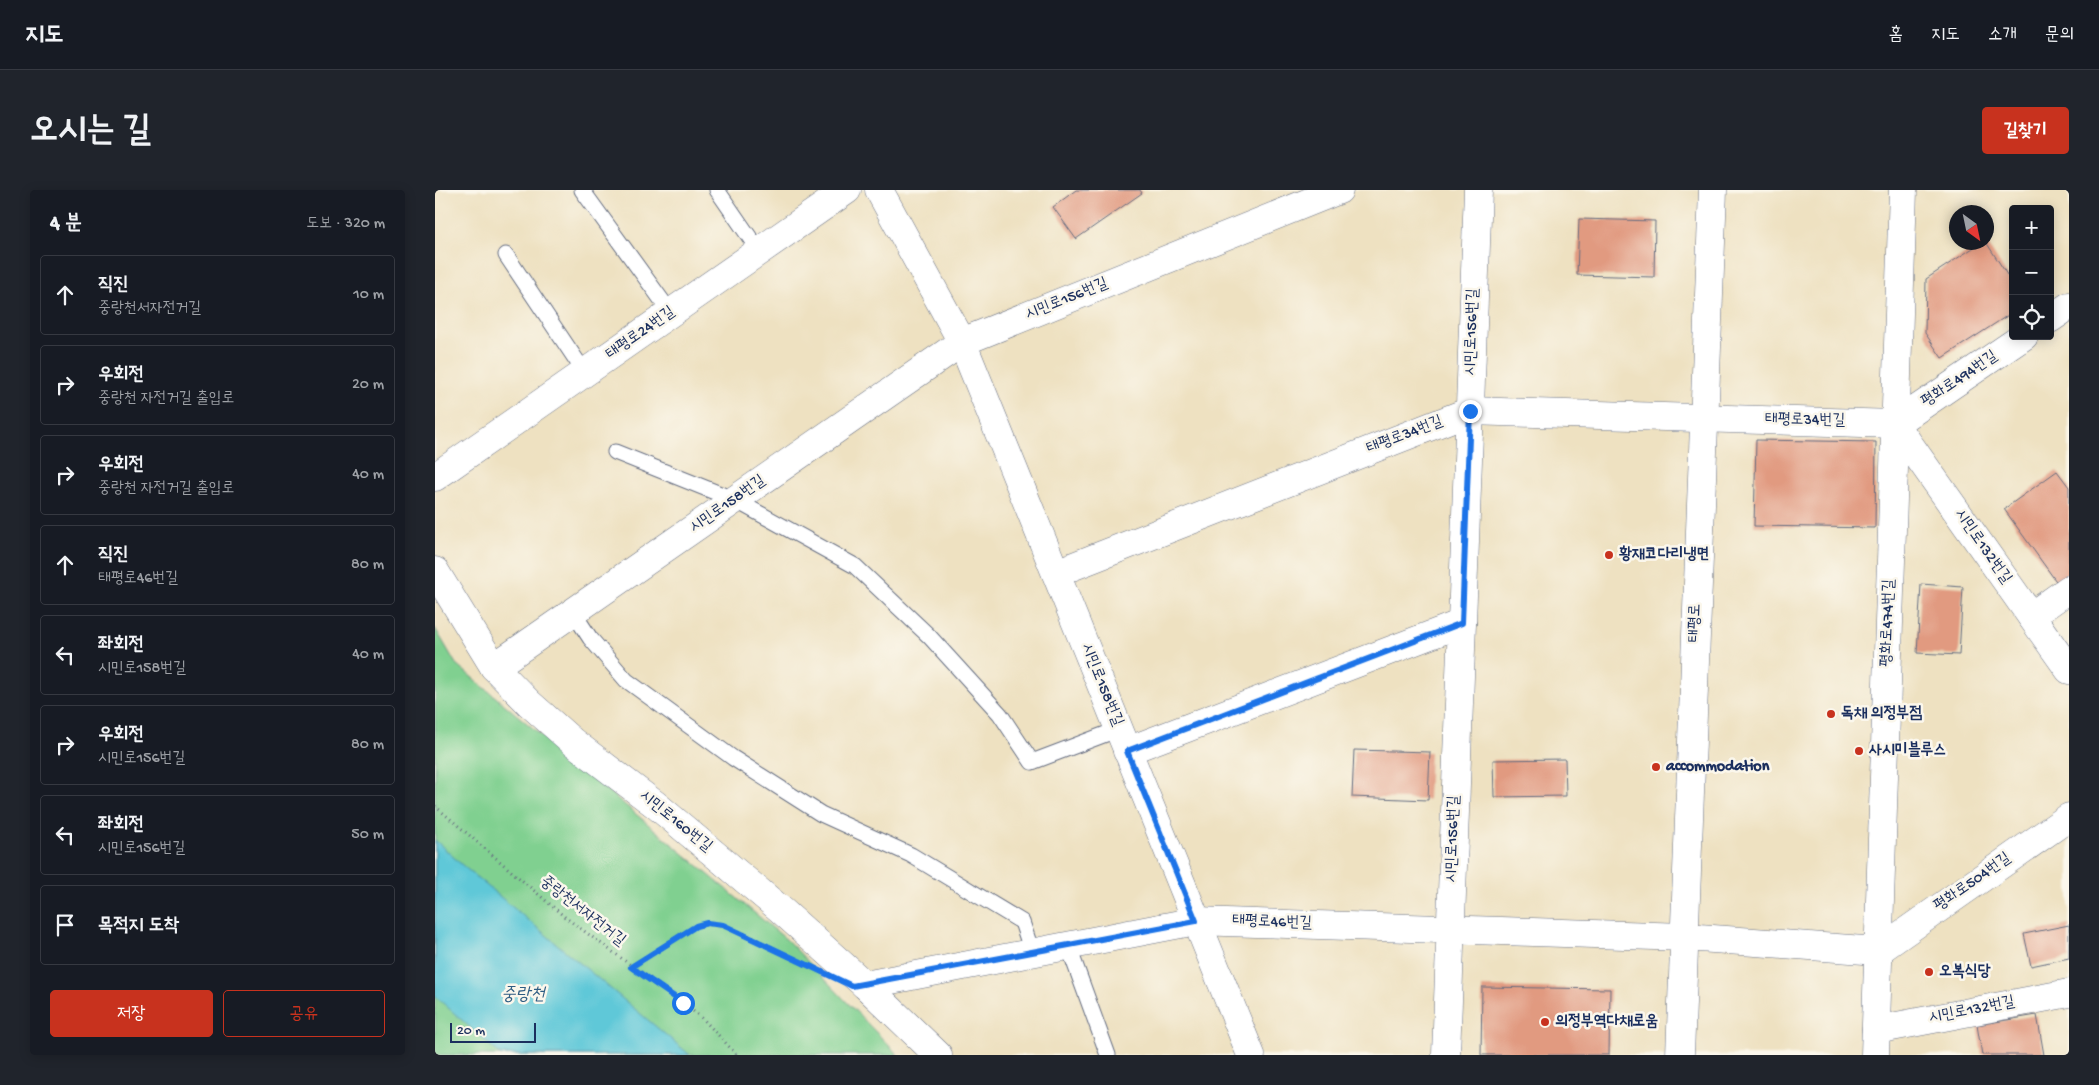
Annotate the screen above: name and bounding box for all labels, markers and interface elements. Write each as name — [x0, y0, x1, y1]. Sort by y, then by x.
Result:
text: 지도 — [25, 22, 64, 51]
text: 홈 — [1889, 25, 1903, 46]
text: 지도 — [1931, 25, 1960, 46]
text: 소개 — [1988, 25, 2017, 46]
text: 문의 — [2045, 25, 2074, 46]
button: 길찾기 — [1982, 107, 2069, 154]
text: 오시는 길 — [30, 112, 151, 153]
north arrow — [1949, 205, 1994, 250]
map controls — [2009, 205, 2054, 340]
button: + — [2009, 205, 2054, 250]
text: 4 분 — [50, 212, 82, 237]
text: 도보 · 320 m — [306, 215, 385, 234]
button: − — [2009, 250, 2054, 295]
text: 직진 — [98, 274, 129, 297]
street label: 시민로156번길 — [1023, 275, 1111, 325]
icon: ahead — [51, 281, 79, 309]
text: 10 m — [353, 286, 384, 305]
street label: 시민로156번길 — [1462, 288, 1484, 376]
button: locate — [2009, 295, 2054, 340]
text: 중랑천서자전거길 — [98, 300, 201, 319]
street label: 태평로24번길 — [603, 303, 679, 365]
street label: 평화로494번길 — [1918, 348, 2002, 412]
text: 우회전 — [98, 364, 144, 387]
icon: right — [51, 371, 79, 399]
text: 20 m — [352, 376, 384, 395]
text: 중랑천 자전거길 출입로 — [98, 390, 234, 409]
route end — [1459, 400, 1482, 423]
street label: 태평로34번길 — [1765, 411, 1845, 431]
street label: 태평로34번길 — [1364, 413, 1446, 459]
text: 우회전 — [98, 454, 144, 477]
icon: right — [51, 461, 79, 489]
text: 40 m — [352, 466, 384, 485]
street label: 시민로158번길 — [687, 472, 770, 538]
text: 중랑천 자전거길 출입로 — [98, 480, 234, 499]
street label: 시민로132번길 — [1949, 506, 2015, 588]
text: 직진 — [98, 544, 129, 567]
place label: 황재코다리냉면 — [1619, 545, 1709, 565]
marker: 황재코다리냉면 — [1603, 549, 1615, 561]
icon: ahead — [51, 551, 79, 579]
text: 80 m — [351, 556, 384, 575]
text: 태평로46번길 — [98, 570, 178, 589]
street label: 평화로474번길 — [1878, 579, 1900, 667]
street label: 태평로 — [1686, 603, 1706, 643]
text: 좌회전 — [98, 634, 144, 657]
icon: left — [51, 641, 79, 669]
street label: 시민로158번길 — [1076, 641, 1126, 729]
text: 40 m — [352, 646, 384, 665]
text: 시민로158번길 — [98, 660, 186, 679]
place label: 독채 의정부점 — [1841, 705, 1922, 724]
marker: 독채 의정부점 — [1825, 708, 1837, 720]
text: 우회전 — [98, 724, 144, 747]
icon: right — [51, 731, 79, 759]
text: 80 m — [351, 736, 384, 755]
place label: 사시미블루스 — [1868, 741, 1946, 761]
marker: 사시미블루스 — [1853, 745, 1865, 757]
text: 시민로156번길 — [98, 750, 185, 769]
place label: accommodation — [1665, 758, 1770, 777]
marker: accommodation — [1650, 761, 1662, 773]
street label: 시민로160번길 — [635, 787, 715, 857]
street label: 시민로156번길 — [1443, 795, 1465, 883]
text: 좌회전 — [98, 814, 144, 837]
icon: left — [51, 821, 79, 849]
text: 50 m — [351, 826, 384, 845]
text: 시민로156번길 — [98, 840, 185, 859]
street label: 평화로504번길 — [1931, 849, 2015, 916]
street label: 중랑천서자전거길 — [536, 873, 629, 951]
icon: arrive — [51, 911, 79, 939]
street label: 태평로46번길 — [1232, 912, 1312, 934]
text: 목적지 도착 — [98, 915, 179, 938]
place label: 오복식당 — [1939, 963, 1991, 982]
marker: 오복식당 — [1923, 966, 1935, 978]
water label: 중랑천 — [501, 985, 546, 1006]
button: 저장 — [50, 990, 213, 1037]
button: 공유 — [223, 990, 385, 1037]
route start — [672, 992, 695, 1015]
street label: 시민로132번길 — [1927, 993, 2017, 1029]
place label: 의정부역다채로움 — [1555, 1013, 1658, 1032]
marker: 의정부역다채로움 — [1539, 1016, 1551, 1028]
scale bar — [450, 1020, 536, 1043]
text: 20 m — [457, 1023, 485, 1040]

